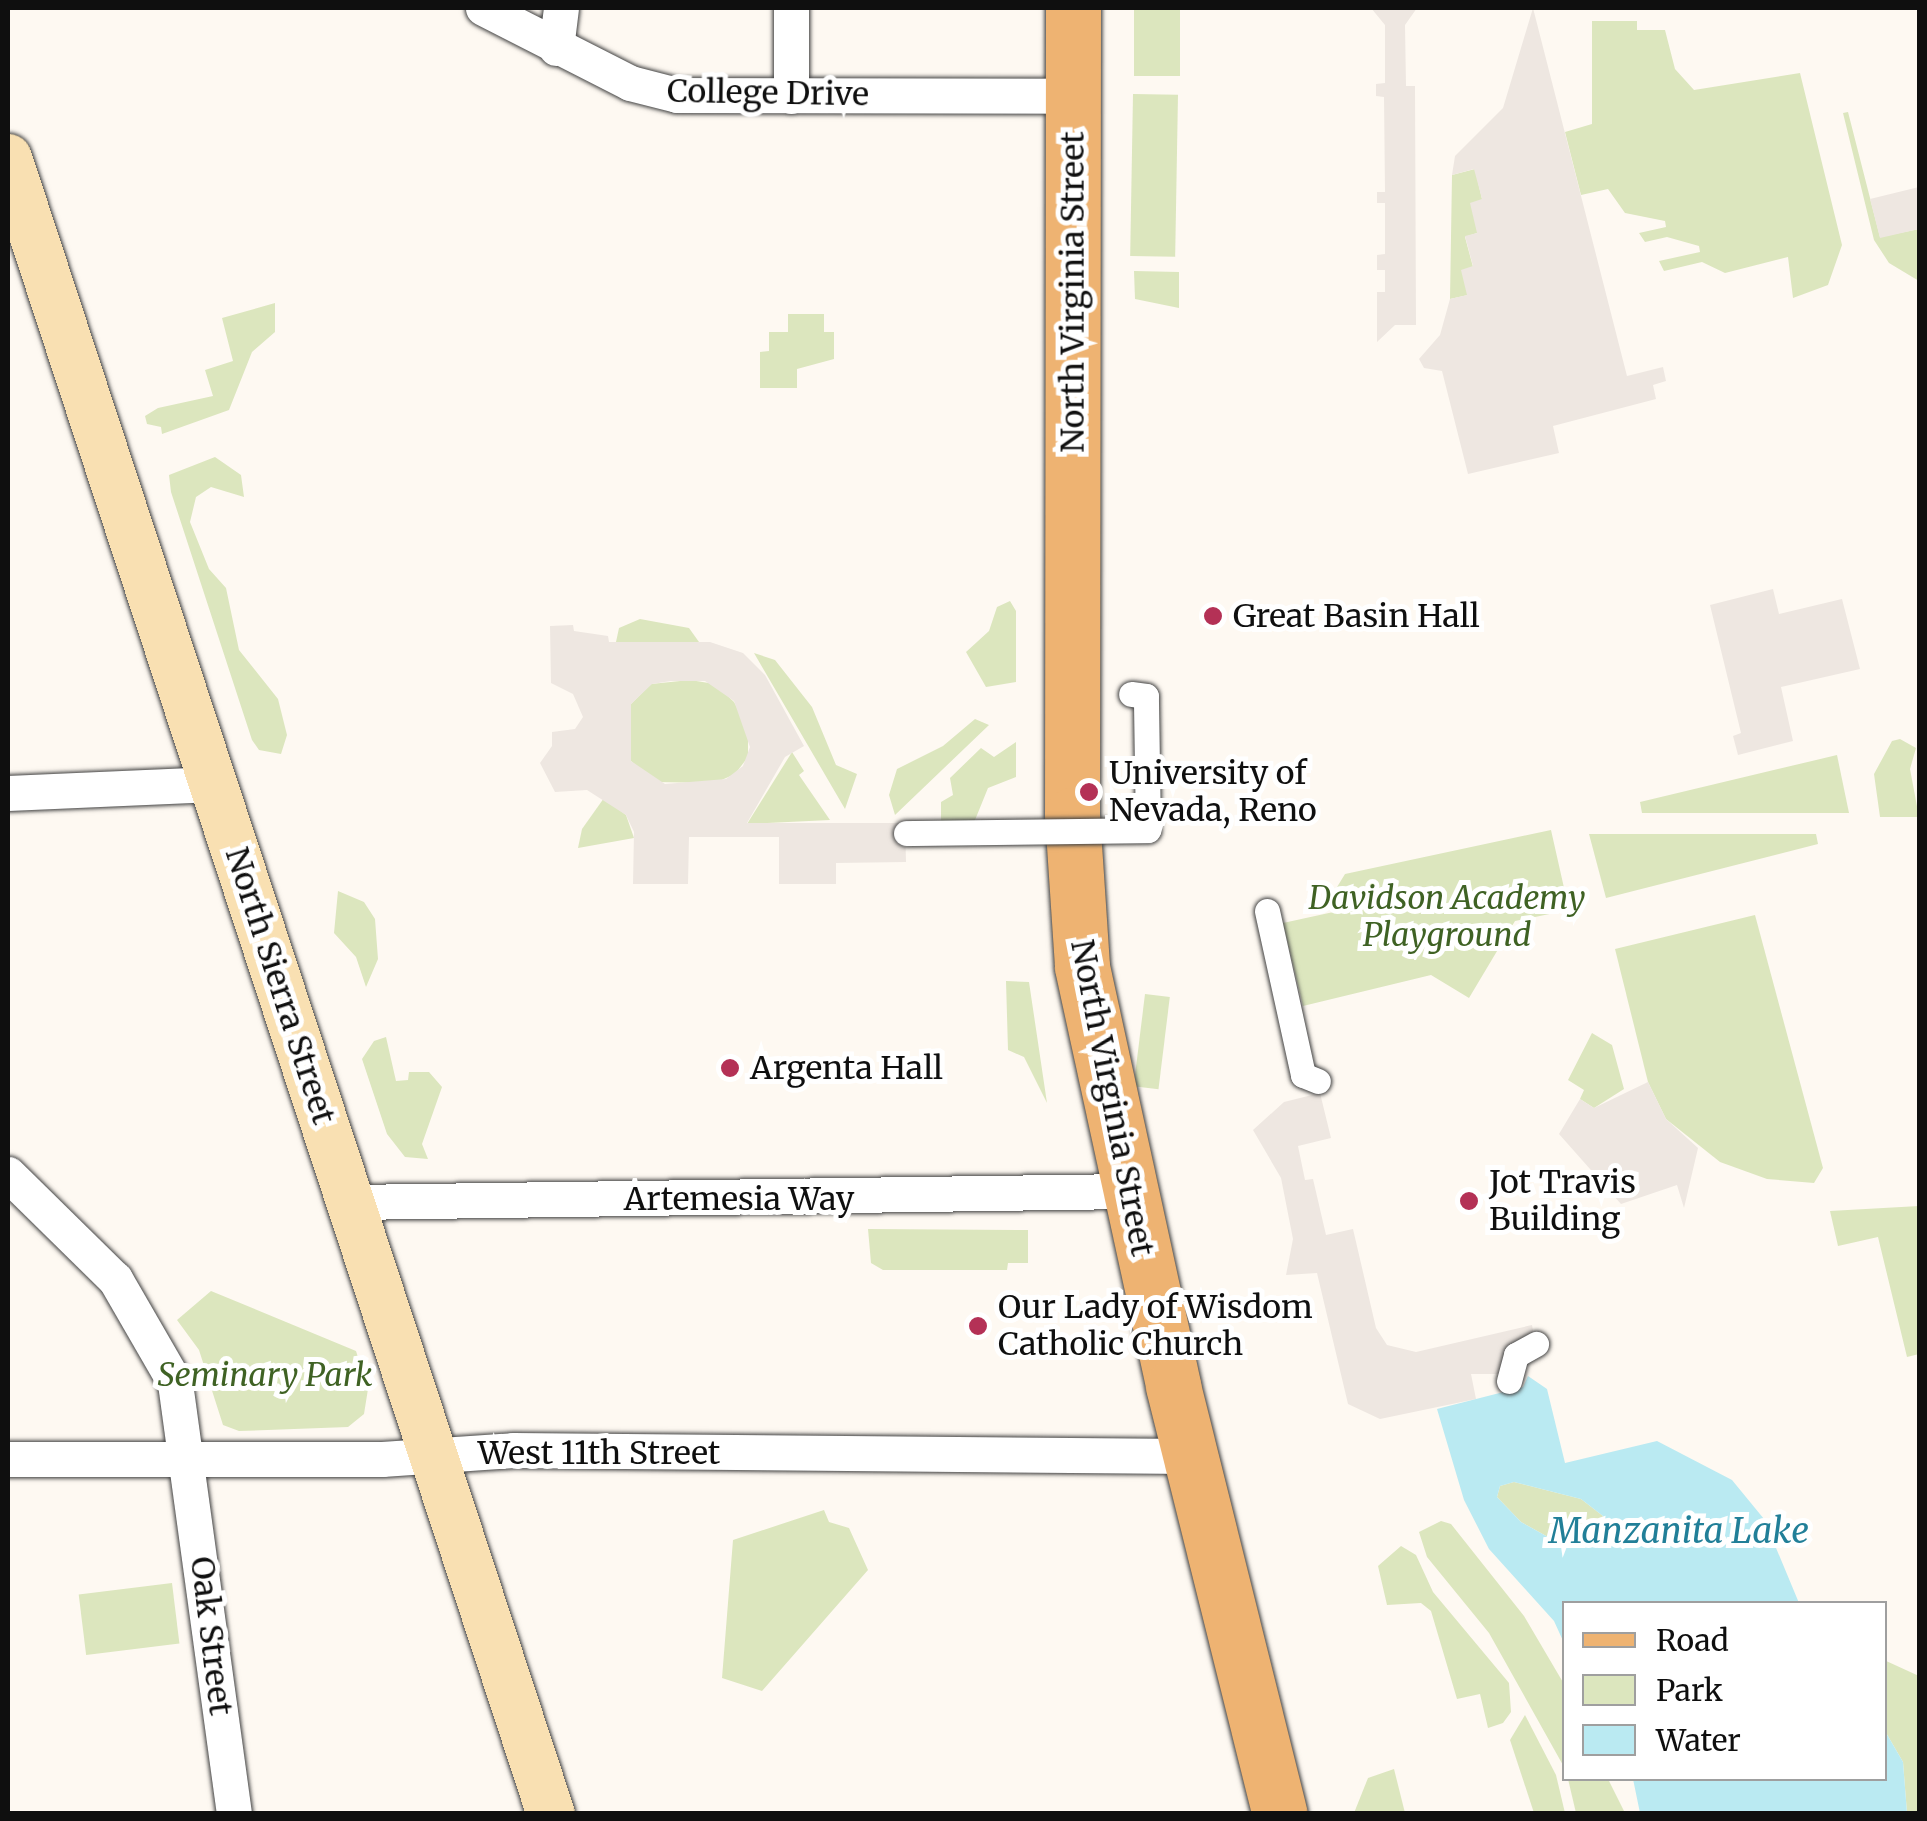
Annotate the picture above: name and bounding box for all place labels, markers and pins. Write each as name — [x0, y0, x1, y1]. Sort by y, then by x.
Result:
place label: Great Basin Hall — [1233, 597, 1480, 635]
marker: Great Basin Hall — [1202, 605, 1224, 627]
place label: University of Nevada, Reno — [1109, 755, 1317, 830]
marker: University of Nevada, Reno — [1078, 781, 1100, 803]
place label: Argenta Hall — [750, 1049, 943, 1087]
marker: Argenta Hall — [719, 1057, 741, 1079]
place label: Jot Travis Building — [1489, 1164, 1636, 1239]
marker: Jot Travis Building — [1458, 1190, 1480, 1212]
place label: Our Lady of Wisdom Catholic Church — [998, 1289, 1313, 1364]
marker: Our Lady of Wisdom Catholic Church — [967, 1315, 989, 1337]

